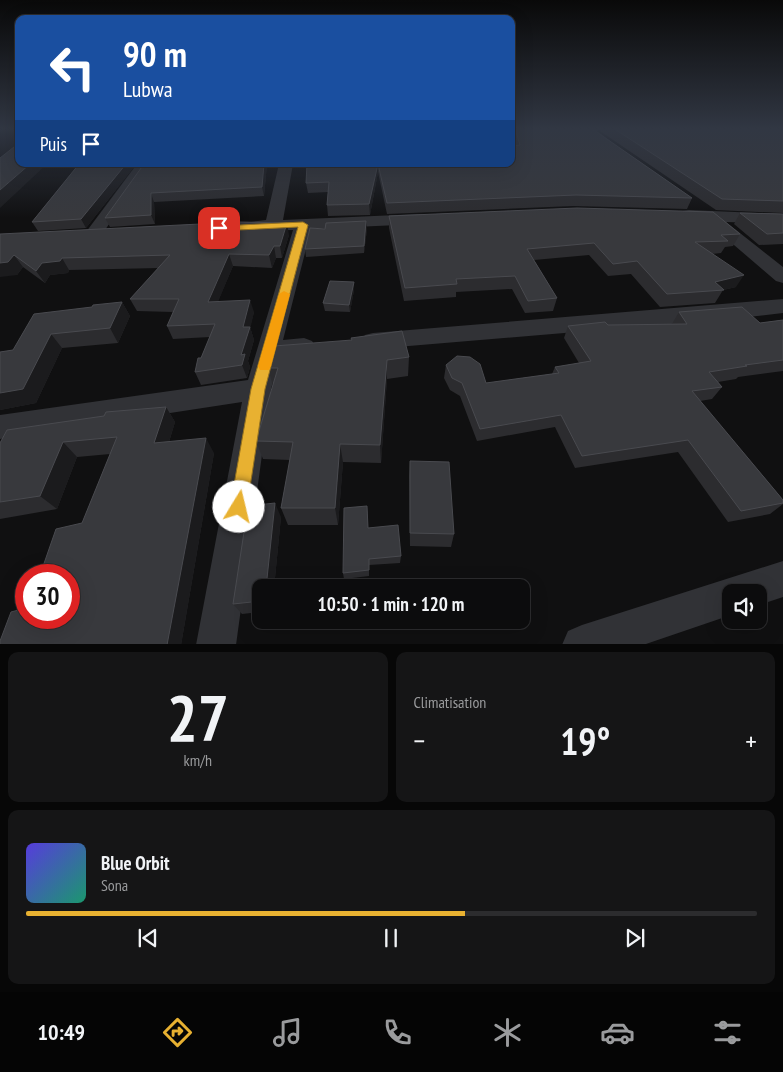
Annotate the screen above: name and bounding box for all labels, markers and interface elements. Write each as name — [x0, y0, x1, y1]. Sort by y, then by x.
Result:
text: 90 m — [123, 31, 187, 77]
icon: left — [40, 35, 105, 100]
text: Lubwa — [123, 75, 173, 103]
icon: arrive — [77, 130, 105, 158]
text: Puis — [40, 132, 67, 156]
pin — [198, 207, 240, 249]
icon: arrive — [205, 214, 233, 242]
position arrow — [212, 480, 264, 532]
speed limit sign: 30 — [15, 564, 80, 629]
map controls — [722, 584, 767, 629]
button: sound — [722, 584, 767, 629]
text: 10:50 · 1 min · 120 m — [318, 592, 464, 616]
text: 27 — [167, 675, 229, 759]
text: Climatisation — [414, 692, 486, 712]
text: 19° — [560, 716, 610, 765]
text: − — [414, 722, 425, 759]
text: + — [745, 722, 757, 759]
text: km/h — [184, 750, 212, 770]
text: Blue Orbit — [101, 851, 170, 875]
text: Sona — [101, 875, 128, 895]
icon: previous — [134, 924, 162, 952]
icon: pause — [377, 924, 405, 952]
icon: next — [621, 924, 649, 952]
icon: directions — [160, 1015, 195, 1050]
icon: music — [270, 1015, 305, 1050]
icon: phone — [380, 1015, 415, 1050]
icon: climate — [490, 1015, 525, 1050]
icon: car — [600, 1015, 635, 1050]
icon: filters — [710, 1015, 745, 1050]
text: 10:49 — [38, 1018, 85, 1046]

